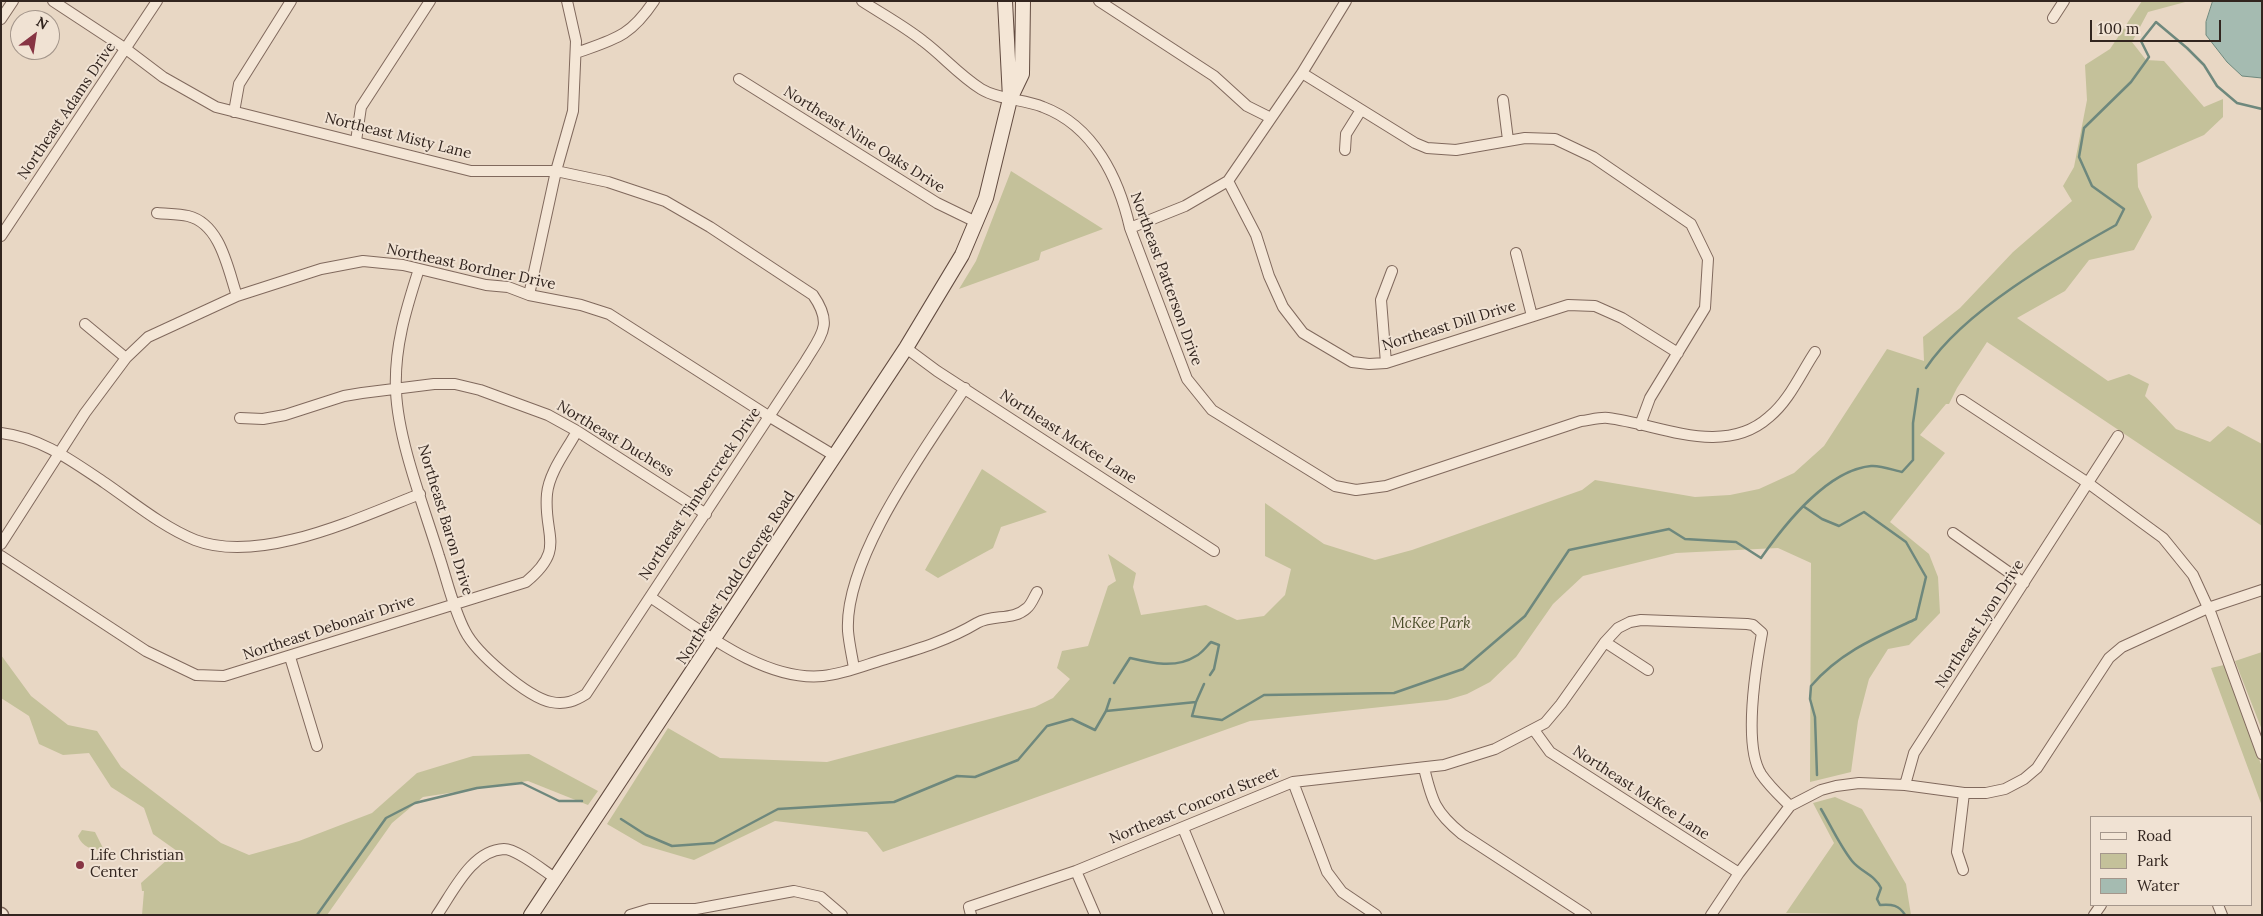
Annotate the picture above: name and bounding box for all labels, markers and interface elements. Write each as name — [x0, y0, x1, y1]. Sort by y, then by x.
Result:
north arrow — [10, 10, 60, 60]
scale bar — [2093, 10, 2224, 42]
text: N — [33, 12, 51, 33]
text: 100 m — [2098, 19, 2139, 38]
street label: Northeast Adams Drive — [14, 39, 120, 183]
street label: Northeast Nine Oaks Drive — [780, 83, 948, 197]
street label: Northeast Misty Lane — [323, 109, 473, 163]
street label: Northeast Patterson Drive — [1126, 190, 1206, 368]
street label: Northeast Bordner Drive — [385, 240, 557, 294]
street label: Northeast Dill Drive — [1380, 297, 1518, 355]
street label: Northeast McKee Lane — [996, 386, 1140, 488]
street label: Northeast Duchess — [553, 397, 677, 481]
street label: Northeast Timbercreek Drive — [635, 404, 765, 584]
street label: Northeast Baron Drive — [413, 442, 477, 598]
street label: Northeast Todd George Road — [673, 488, 799, 668]
street label: Northeast Lyon Drive — [1932, 556, 2028, 692]
street label: Northeast Debonair Drive — [241, 592, 417, 664]
park label: McKee Park — [1391, 615, 1471, 633]
street label: Northeast McKee Lane — [1569, 742, 1713, 844]
street label: Northeast Concord Street — [1107, 764, 1281, 848]
legend — [2090, 816, 2253, 906]
text: Road — [2137, 826, 2172, 845]
place label: Life Christian Center — [90, 847, 184, 882]
text: Park — [2137, 851, 2168, 870]
marker: Life Christian Center — [74, 859, 86, 871]
text: Water — [2137, 876, 2179, 895]

